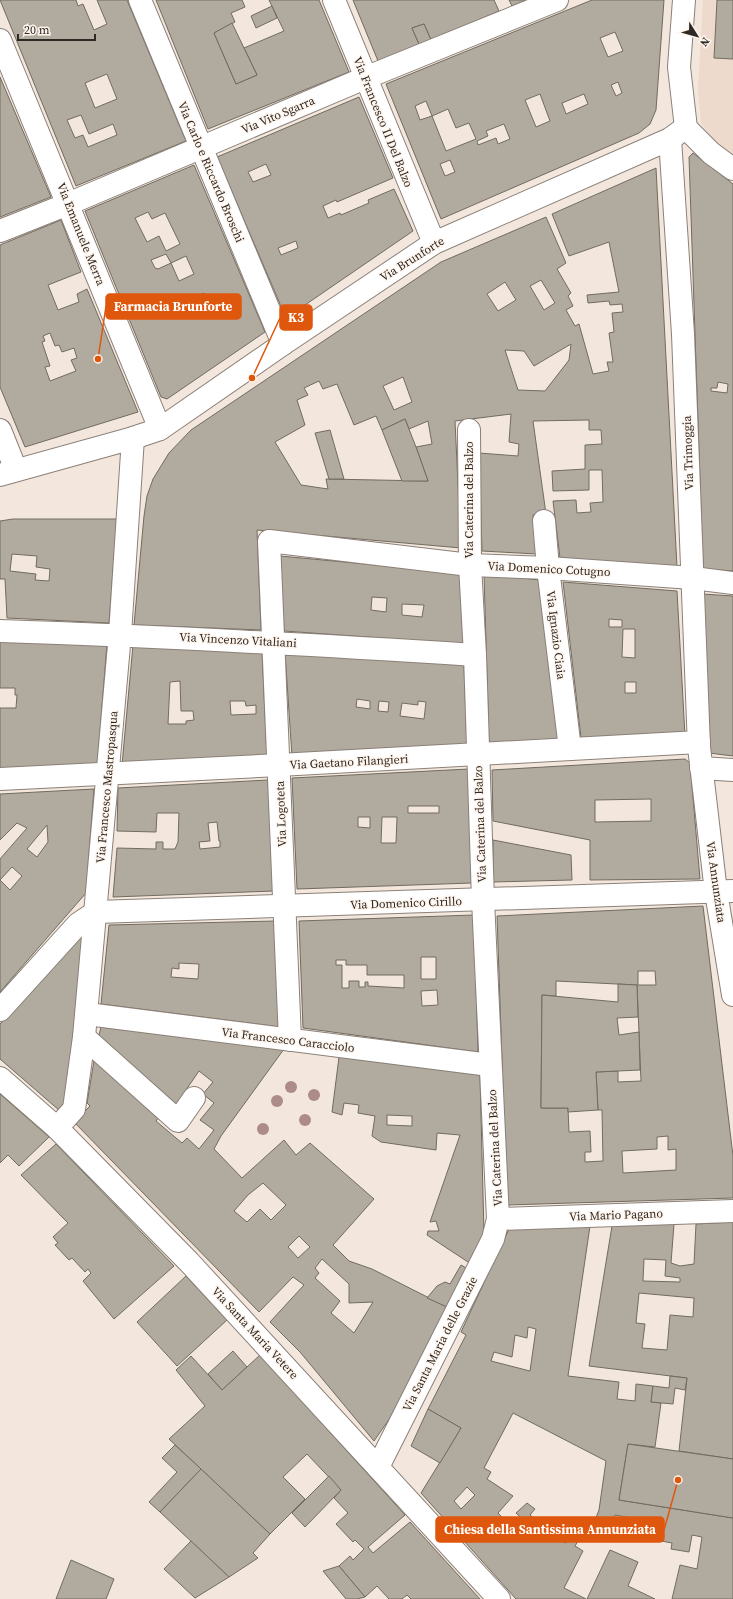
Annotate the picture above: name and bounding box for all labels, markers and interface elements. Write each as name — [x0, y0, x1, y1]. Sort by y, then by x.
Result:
scale bar — [18, 16, 95, 42]
north arrow — [677, 16, 717, 56]
text: 20 m — [24, 22, 50, 38]
text: N — [696, 34, 713, 49]
street label: Via Francesco II Del Balzo — [349, 54, 417, 190]
street label: Via Vito Sgarra — [239, 92, 318, 138]
street label: Via Carlo e Riccardo Broschi — [174, 99, 248, 245]
street label: Via Emanuele Merra — [53, 180, 109, 289]
street label: Via Brunforte — [377, 233, 447, 285]
callout: Farmacia Brunforte — [106, 294, 241, 319]
text: Farmacia Brunforte — [114, 298, 233, 315]
callout: K3 — [280, 305, 312, 330]
text: K3 — [288, 309, 304, 326]
street label: Via Trimoggia — [679, 414, 697, 491]
street label: Via Caterina del Balzo — [461, 441, 477, 559]
street label: Via Domenico Cotugno — [487, 558, 611, 580]
street label: Via Ignazio Ciaia — [543, 590, 569, 681]
street label: Via Vincenzo Vitaliani — [179, 629, 298, 651]
street label: Via Francesco Mastropasqua — [92, 709, 122, 864]
street label: Via Gaetano Filangieri — [289, 751, 409, 773]
street label: Via Caterina del Balzo — [470, 765, 490, 883]
street label: Via Logoteta — [272, 780, 290, 848]
street label: Via Annunziata — [702, 840, 730, 925]
street label: Via Domenico Cirillo — [350, 893, 463, 913]
street label: Via Francesco Caracciolo — [220, 1024, 356, 1056]
street label: Via Caterina del Balzo — [484, 1089, 506, 1207]
street label: Via Mario Pagano — [569, 1205, 664, 1225]
street label: Via Santa Maria delle Grazie — [399, 1274, 481, 1414]
street label: Via Santa Maria Vetere — [208, 1283, 302, 1383]
callout: Chiesa della Santissima Annunziata — [436, 1517, 664, 1542]
text: Chiesa della Santissima Annunziata — [444, 1521, 656, 1538]

